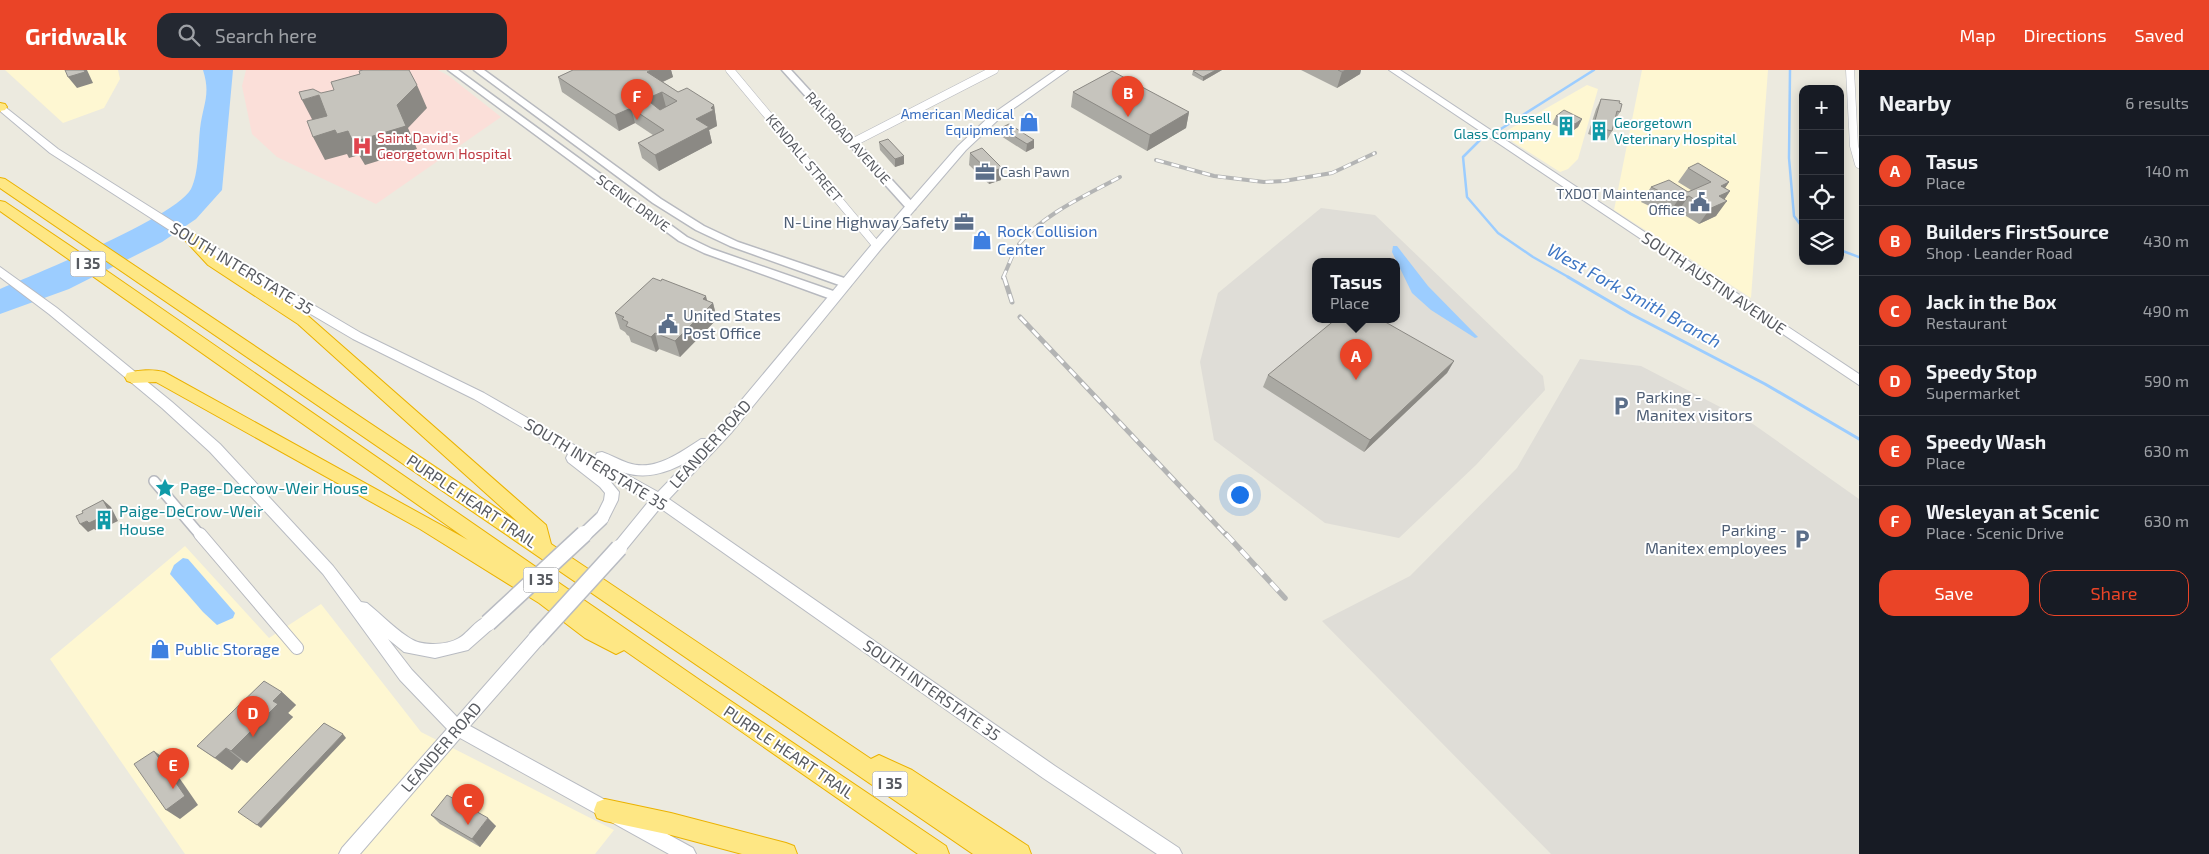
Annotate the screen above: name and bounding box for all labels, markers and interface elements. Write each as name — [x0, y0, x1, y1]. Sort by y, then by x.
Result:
search box — [157, 13, 507, 58]
text: Gridwalk — [25, 21, 127, 50]
icon: search — [175, 21, 203, 49]
text: Search here — [215, 24, 317, 47]
text: Map — [1959, 24, 1996, 46]
text: Directions — [2024, 24, 2107, 46]
text: Saved — [2135, 24, 2184, 46]
pin: B — [1112, 76, 1144, 117]
pin: F — [621, 79, 653, 120]
map controls — [1799, 85, 1844, 265]
button: + — [1799, 85, 1844, 130]
street label: RAILROAD AVENUE — [802, 88, 894, 188]
text: Nearby — [1879, 90, 1951, 115]
text: 6 results — [2125, 93, 2189, 112]
place label: American Medical Equipment — [901, 105, 1015, 138]
place label: Russell Glass Company — [1453, 109, 1552, 142]
street label: KENDALL STREET — [763, 110, 846, 205]
shop icon: American Medical Equipment — [1018, 111, 1040, 133]
place label: Georgetown Veterinary Hospital — [1614, 114, 1737, 147]
building icon: Russell Glass Company — [1555, 115, 1577, 137]
building icon: Georgetown Veterinary Hospital — [1588, 120, 1610, 142]
place label: Saint David's Georgetown Hospital — [377, 129, 512, 162]
button: − — [1799, 130, 1844, 175]
hospital icon: Saint David's Georgetown Hospital — [351, 135, 373, 157]
text: Tasus — [1926, 150, 1978, 173]
office icon: Cash Pawn — [974, 161, 996, 183]
text: A — [1890, 161, 1900, 180]
text: 140 m — [2146, 161, 2189, 180]
place label: Cash Pawn — [1000, 163, 1070, 180]
street label: SCENIC DRIVE — [593, 170, 673, 235]
text: Place — [1926, 173, 1965, 192]
button: locate — [1799, 175, 1844, 220]
place label: TXDOT Maintenance Office — [1556, 185, 1685, 218]
public building icon: TXDOT Maintenance Office — [1689, 191, 1711, 213]
office icon: N-Line Highway Safety — [953, 211, 975, 233]
place label: N-Line Highway Safety — [784, 212, 950, 231]
street label: SOUTH INTERSTATE 35 — [167, 217, 317, 318]
button: layers — [1799, 220, 1844, 265]
text: Builders FirstSource — [1926, 220, 2109, 243]
place label: Rock Collision Center — [997, 221, 1097, 258]
street label: SOUTH AUSTIN AVENUE — [1639, 227, 1790, 338]
shop icon: Rock Collision Center — [971, 229, 993, 251]
text: B — [1890, 231, 1900, 250]
text: 430 m — [2143, 231, 2189, 250]
water label: West Fork Smith Branch — [1544, 238, 1725, 352]
text: Shop · Leander Road — [1926, 243, 2073, 262]
road number: I 35 — [70, 252, 106, 276]
popup — [1312, 258, 1400, 323]
text: Tasus — [1330, 270, 1382, 293]
text: Jack in the Box — [1926, 290, 2057, 313]
text: Place — [1330, 293, 1369, 312]
text: C — [1890, 301, 1900, 320]
text: 490 m — [2143, 301, 2189, 320]
place label: United States Post Office — [683, 305, 781, 342]
public building icon: United States Post Office — [657, 313, 679, 335]
text: Restaurant — [1926, 313, 2007, 332]
pin: A — [1340, 339, 1372, 380]
text: Speedy Stop — [1926, 360, 2037, 383]
text: D — [1890, 371, 1900, 390]
text: 590 m — [2144, 371, 2189, 390]
text: Supermarket — [1926, 383, 2020, 402]
place label: Parking - Manitex visitors — [1636, 387, 1753, 424]
street label: LEANDER ROAD — [665, 395, 754, 492]
parking icon: Parking - Manitex visitors — [1610, 395, 1632, 417]
street label: SOUTH INTERSTATE 35 — [521, 413, 671, 514]
text: Speedy Wash — [1926, 430, 2046, 453]
text: E — [1890, 441, 1900, 460]
text: 630 m — [2144, 441, 2189, 460]
street label: PURPLE HEART TRAIL — [403, 450, 541, 551]
text: Place — [1926, 453, 1965, 472]
place icon: Page-Decrow-Weir House — [154, 477, 176, 499]
place label: Page-Decrow-Weir House — [180, 478, 368, 497]
your location — [1227, 482, 1253, 508]
text: Wesleyan at Scenic — [1926, 500, 2099, 523]
place label: Paige-DeCrow-Weir House — [119, 501, 264, 538]
building icon: Paige-DeCrow-Weir House — [93, 509, 115, 531]
text: F — [1891, 511, 1899, 530]
text: 630 m — [2144, 511, 2189, 530]
place label: Parking - Manitex employees — [1645, 520, 1787, 557]
text: Place · Scenic Drive — [1926, 523, 2064, 542]
parking icon: Parking - Manitex employees — [1791, 528, 1813, 550]
road number: I 35 — [524, 568, 558, 592]
button: Save — [1879, 570, 2029, 616]
button: Share — [2039, 570, 2189, 616]
street label: SOUTH INTERSTATE 35 — [860, 635, 1005, 744]
shop icon: Public Storage — [149, 638, 171, 660]
place label: Public Storage — [175, 639, 280, 658]
pin: D — [237, 696, 269, 737]
street label: LEANDER ROAD — [397, 698, 485, 795]
street label: PURPLE HEART TRAIL — [720, 701, 858, 802]
pin: E — [157, 748, 189, 789]
road number: I 35 — [872, 772, 908, 796]
pin: C — [452, 784, 484, 825]

